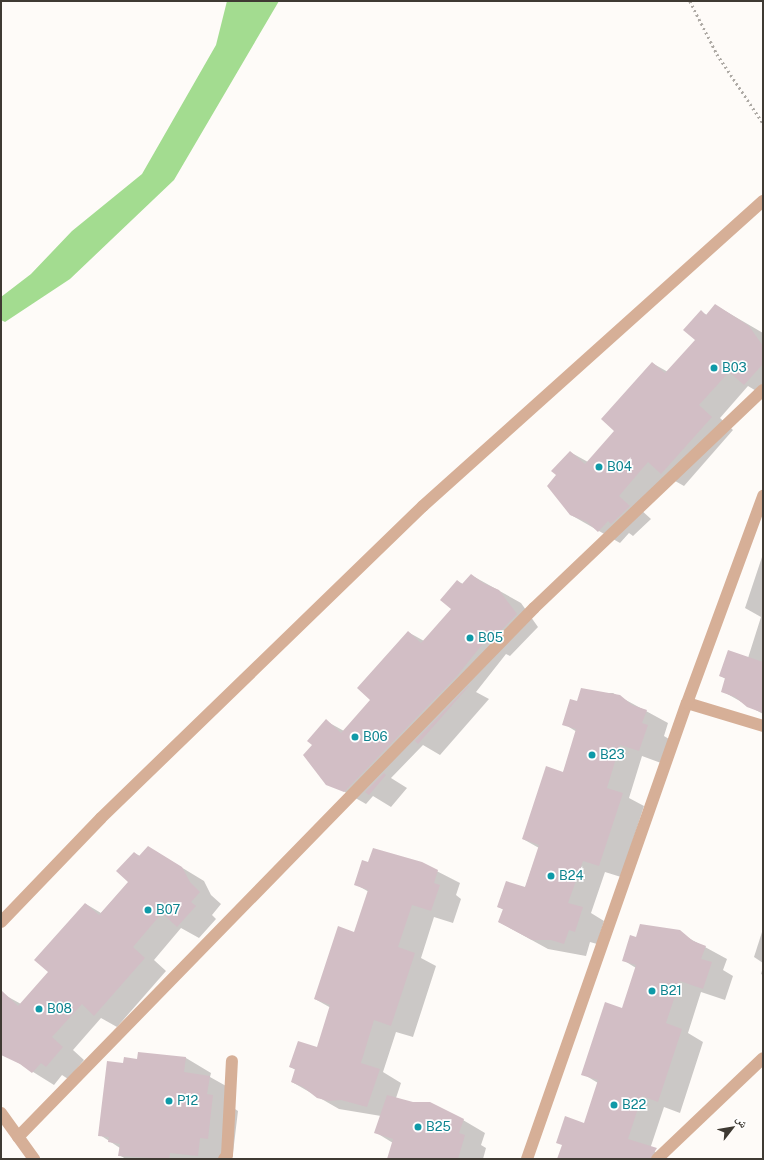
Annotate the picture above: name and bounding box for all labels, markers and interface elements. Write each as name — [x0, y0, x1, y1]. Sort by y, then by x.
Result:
place label: B03 — [722, 360, 747, 376]
marker: B03 — [709, 363, 719, 373]
place label: B04 — [607, 459, 632, 475]
marker: B04 — [594, 462, 604, 472]
place label: B05 — [478, 630, 503, 646]
marker: B05 — [465, 633, 475, 643]
place label: B06 — [363, 729, 388, 745]
marker: B06 — [350, 732, 360, 742]
place label: B23 — [600, 747, 625, 763]
marker: B23 — [587, 750, 597, 760]
place label: B24 — [559, 868, 584, 884]
marker: B24 — [546, 871, 556, 881]
place label: B07 — [156, 902, 180, 918]
marker: B07 — [143, 905, 153, 915]
place label: B21 — [660, 983, 682, 999]
marker: B21 — [647, 986, 657, 996]
place label: B08 — [47, 1001, 72, 1017]
marker: B08 — [34, 1004, 44, 1014]
place label: P12 — [177, 1093, 198, 1109]
marker: P12 — [164, 1096, 174, 1106]
place label: B22 — [622, 1097, 646, 1113]
marker: B22 — [609, 1100, 619, 1110]
north arrow — [712, 1108, 752, 1148]
text: ش — [734, 1114, 750, 1130]
place label: B25 — [426, 1119, 451, 1135]
marker: B25 — [413, 1122, 423, 1132]

